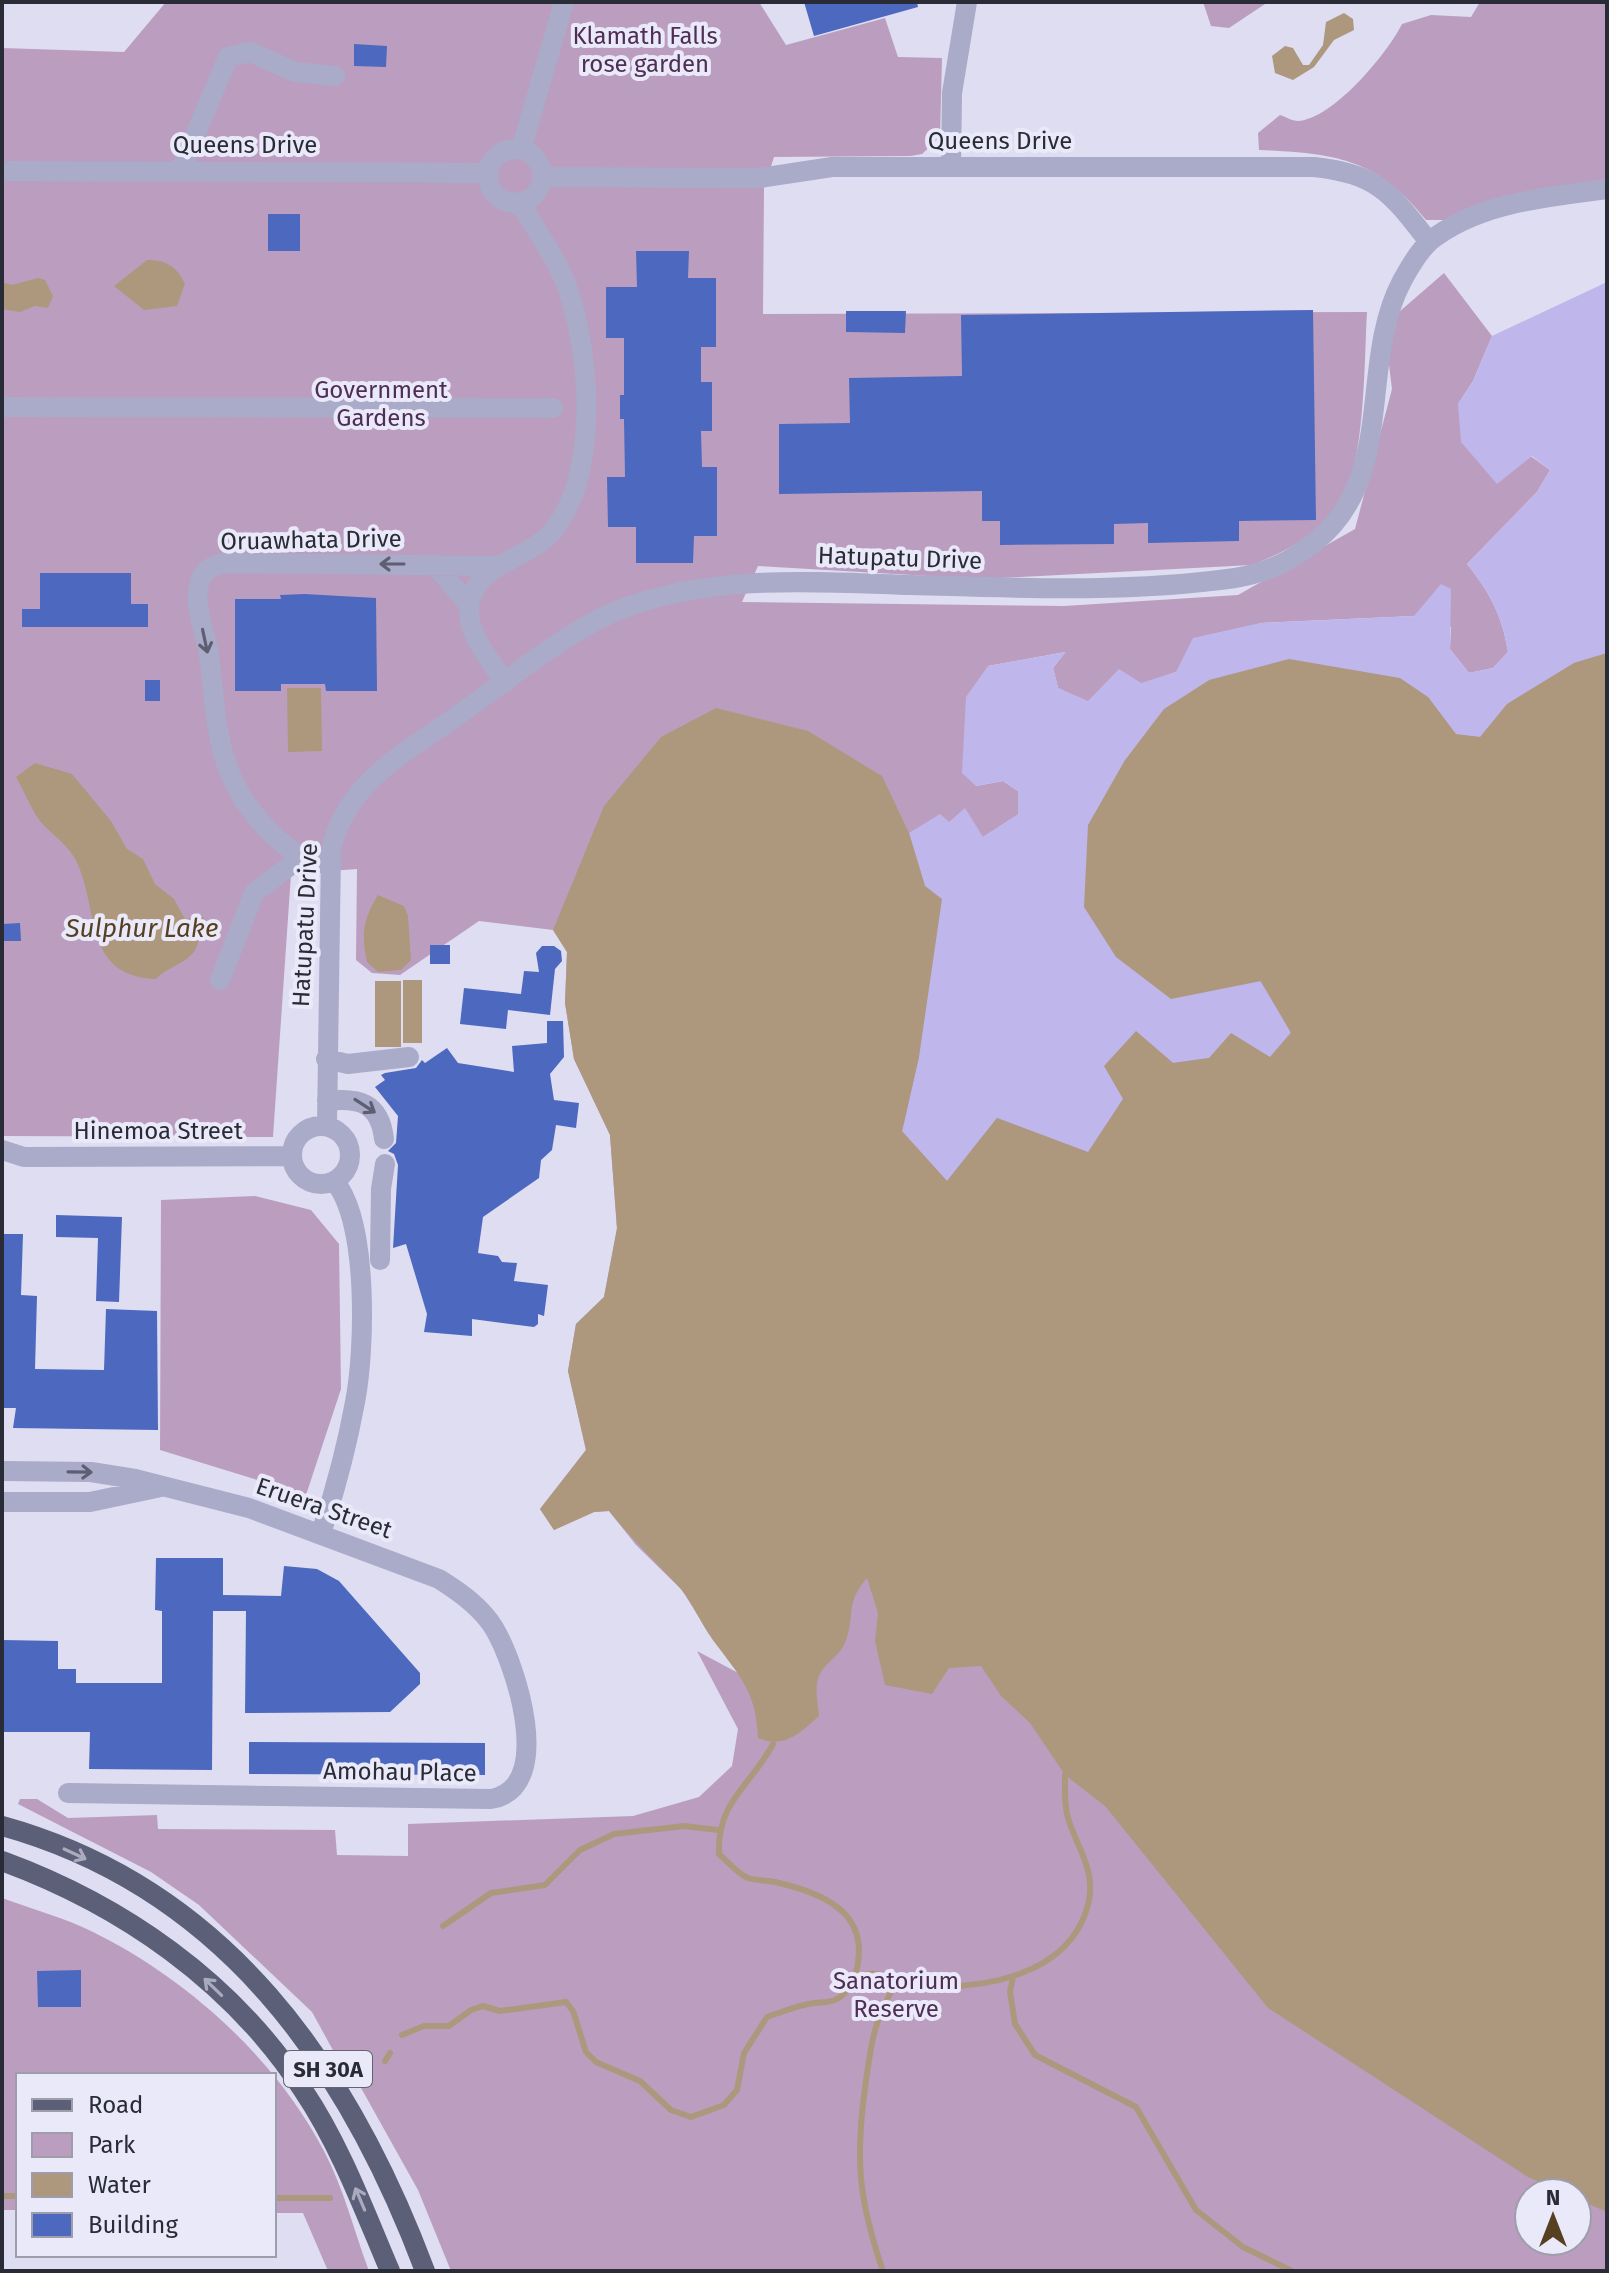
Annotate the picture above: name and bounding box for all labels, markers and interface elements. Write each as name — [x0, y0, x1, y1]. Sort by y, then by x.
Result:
park label: Klamath Falls rose garden — [572, 22, 718, 78]
street label: Queens Drive — [928, 127, 1072, 155]
street label: Queens Drive — [173, 131, 317, 159]
park label: Government Gardens — [314, 376, 448, 432]
street label: Oruawhata Drive — [220, 524, 402, 556]
street label: Hatupatu Drive — [817, 541, 983, 575]
one-way arrow — [379, 556, 406, 572]
one-way arrow — [198, 627, 213, 653]
street label: Hatupatu Drive — [287, 842, 323, 1008]
water label: Sulphur Lake — [65, 913, 218, 944]
one-way arrow — [353, 1098, 375, 1114]
street label: Hinemoa Street — [73, 1117, 243, 1145]
one-way arrow — [66, 1464, 93, 1479]
street label: Eruera Street — [252, 1472, 396, 1544]
street label: Amohau Place — [323, 1757, 477, 1787]
one-way arrow — [62, 1847, 86, 1862]
park label: Sanatorium Reserve — [833, 1967, 959, 2023]
one-way arrow — [204, 1978, 224, 1997]
road number: SH 30A — [284, 2051, 372, 2087]
legend — [16, 2073, 276, 2257]
text: Road — [88, 2091, 143, 2119]
text: Park — [88, 2131, 136, 2159]
text: Water — [88, 2171, 152, 2199]
north arrow — [1513, 2177, 1593, 2257]
text: N — [1546, 2184, 1560, 2211]
one-way arrow — [351, 2187, 366, 2212]
text: Building — [88, 2211, 178, 2239]

